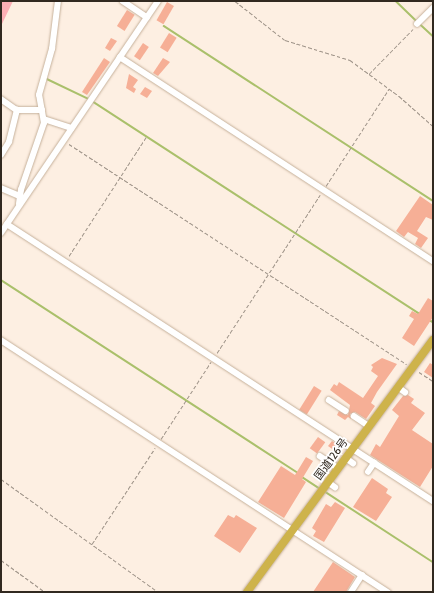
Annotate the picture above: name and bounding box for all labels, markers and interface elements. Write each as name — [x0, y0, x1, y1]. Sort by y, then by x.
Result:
street label: 国道126号 — [311, 435, 351, 483]

